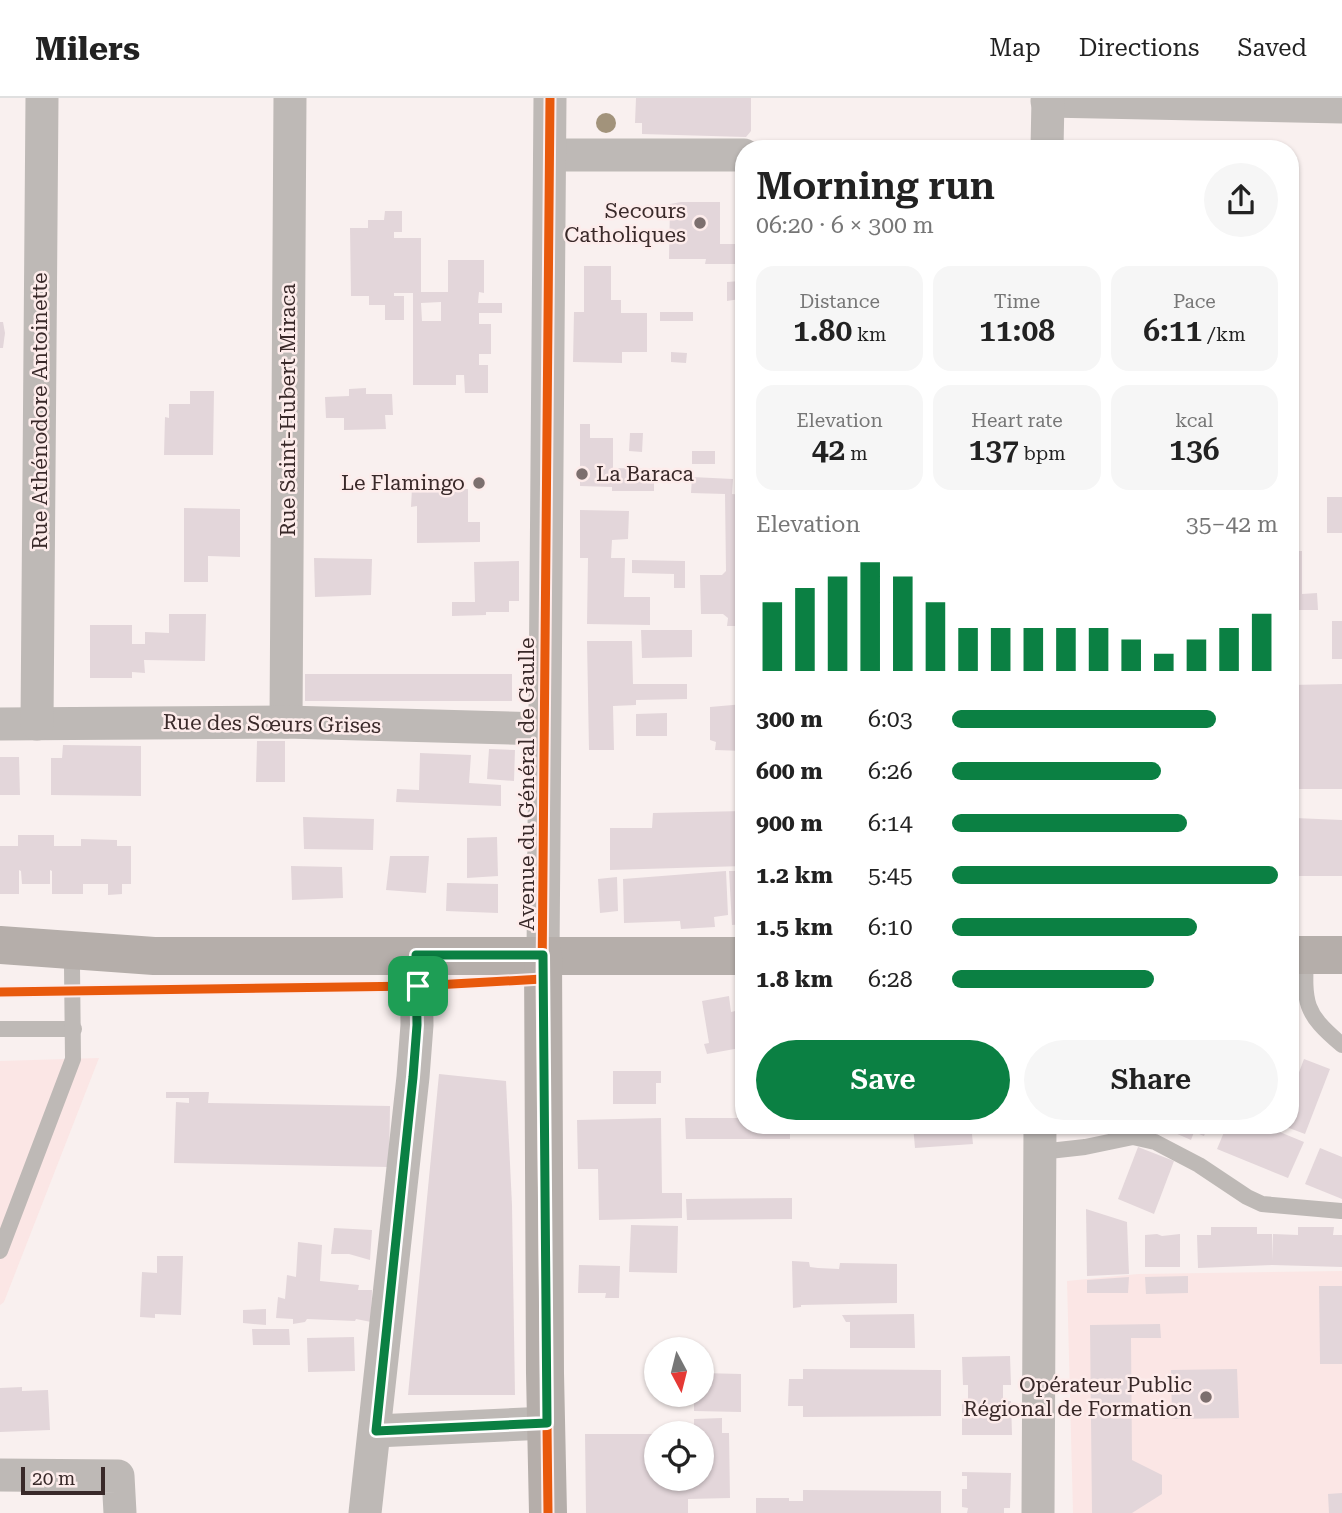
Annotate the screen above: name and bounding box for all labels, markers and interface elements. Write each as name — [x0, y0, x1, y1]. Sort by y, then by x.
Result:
text: Milers — [35, 29, 140, 68]
text: Map — [989, 34, 1041, 62]
text: Directions — [1079, 34, 1199, 62]
text: Saved — [1237, 34, 1307, 62]
button: share — [1204, 163, 1278, 237]
text: Morning run — [756, 164, 995, 208]
place label: Secours Catholiques — [564, 199, 686, 247]
text: 06:20 · 6 × 300 m — [756, 212, 934, 239]
marker: Secours Catholiques — [692, 215, 708, 231]
street label: Rue Athénodore Antoinette — [28, 272, 52, 550]
street label: Rue Saint-Hubert Miraca — [276, 283, 300, 537]
text: Distance — [799, 290, 880, 313]
text: Time — [994, 290, 1040, 313]
text: Pace — [1173, 290, 1216, 313]
text: 1.80 — [793, 313, 852, 348]
text: 11:08 — [979, 313, 1055, 348]
text: 6:11 — [1143, 313, 1202, 348]
text: km — [852, 323, 886, 346]
text: /km — [1202, 323, 1246, 346]
text: Elevation — [797, 409, 883, 432]
text: Heart rate — [971, 409, 1063, 432]
text: kcal — [1175, 409, 1213, 432]
text: 42 — [812, 432, 845, 467]
text: 137 — [968, 432, 1019, 467]
text: 136 — [1169, 432, 1220, 467]
text: m — [845, 442, 868, 465]
text: bpm — [1019, 442, 1066, 465]
place label: La Baraca — [596, 462, 695, 486]
marker: La Baraca — [574, 466, 590, 482]
place label: Le Flamingo — [341, 471, 465, 495]
marker: Le Flamingo — [471, 475, 487, 491]
text: Elevation — [756, 511, 860, 538]
text: 35–42 m — [1186, 511, 1278, 538]
street label: Avenue du Général de Gaulle — [515, 637, 539, 931]
text: 300 m — [756, 706, 823, 733]
text: 6:03 — [868, 706, 913, 733]
street label: Rue des Sœurs Grises — [163, 710, 381, 738]
text: 600 m — [756, 758, 823, 785]
text: 6:26 — [868, 758, 913, 785]
text: 900 m — [756, 810, 823, 837]
text: 6:14 — [868, 810, 913, 837]
text: 1.2 km — [756, 862, 833, 889]
text: 5:45 — [868, 862, 913, 889]
text: 1.5 km — [756, 914, 833, 941]
text: 6:10 — [868, 914, 913, 941]
pin — [388, 956, 448, 1016]
text: 1.8 km — [756, 966, 833, 993]
text: 6:28 — [868, 966, 913, 993]
icon: arrive — [399, 967, 437, 1005]
button: Save — [756, 1040, 1010, 1120]
button: Share — [1024, 1040, 1278, 1120]
north arrow — [644, 1337, 714, 1407]
map controls — [644, 1337, 714, 1491]
place label: Opérateur Public Régional de Formation — [963, 1373, 1192, 1421]
marker: Opérateur Public Régional de Formation — [1198, 1389, 1214, 1405]
button: locate — [644, 1421, 714, 1491]
scale bar — [21, 1464, 105, 1496]
text: 20 m — [32, 1467, 75, 1490]

